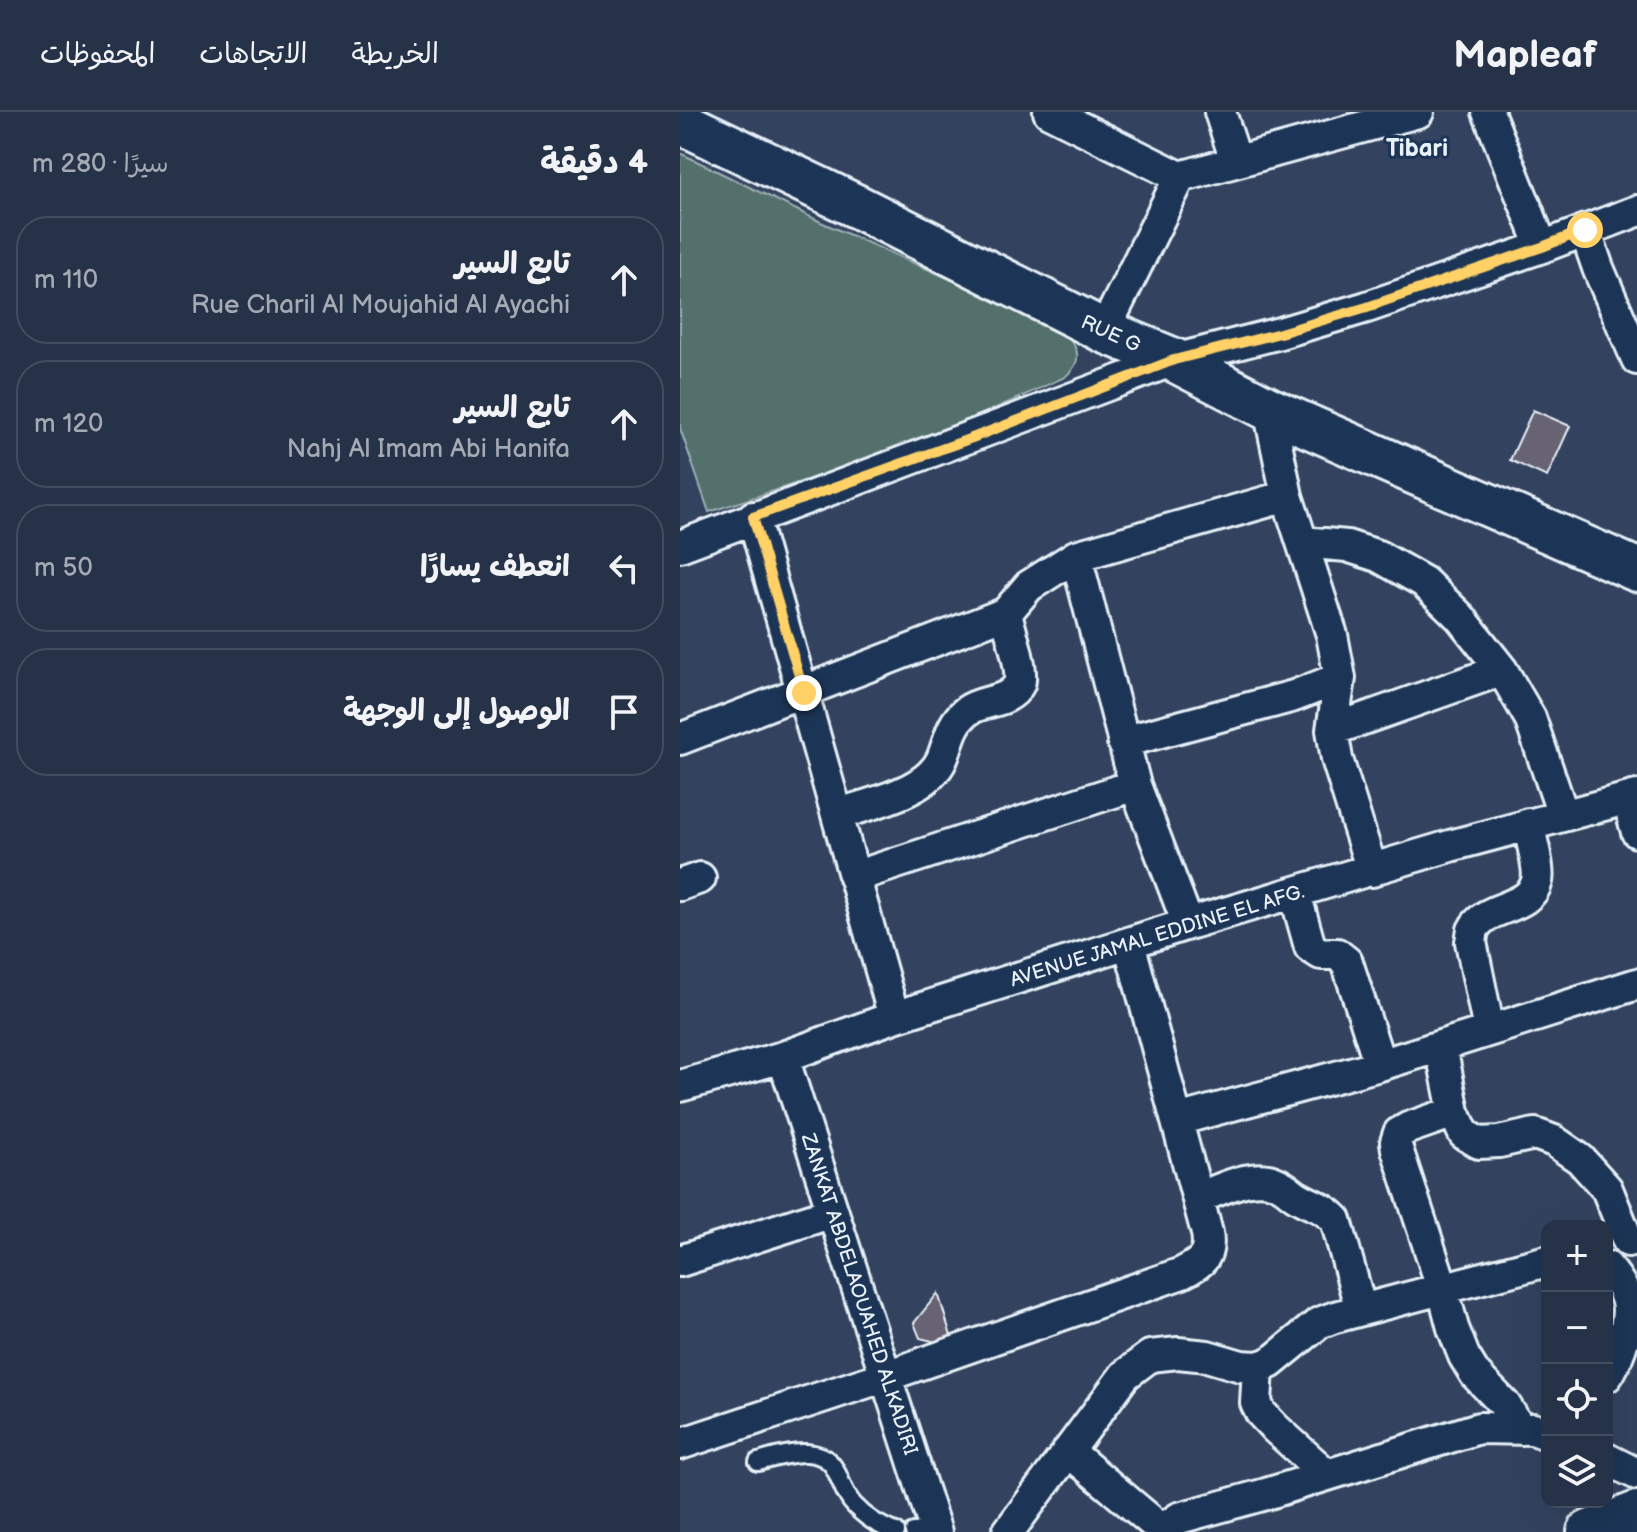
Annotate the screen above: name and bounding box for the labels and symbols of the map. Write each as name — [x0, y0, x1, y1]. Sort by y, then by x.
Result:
district label: Tibari — [1386, 134, 1448, 163]
route start — [1567, 212, 1603, 248]
street label: RUE G — [1077, 310, 1144, 358]
route end — [786, 675, 822, 711]
street label: AVENUE JAMAL EDDINE EL AFG. — [1007, 880, 1307, 992]
street label: ZANKAT ABDELAOUAHED ALKADIRI — [795, 1130, 922, 1458]

